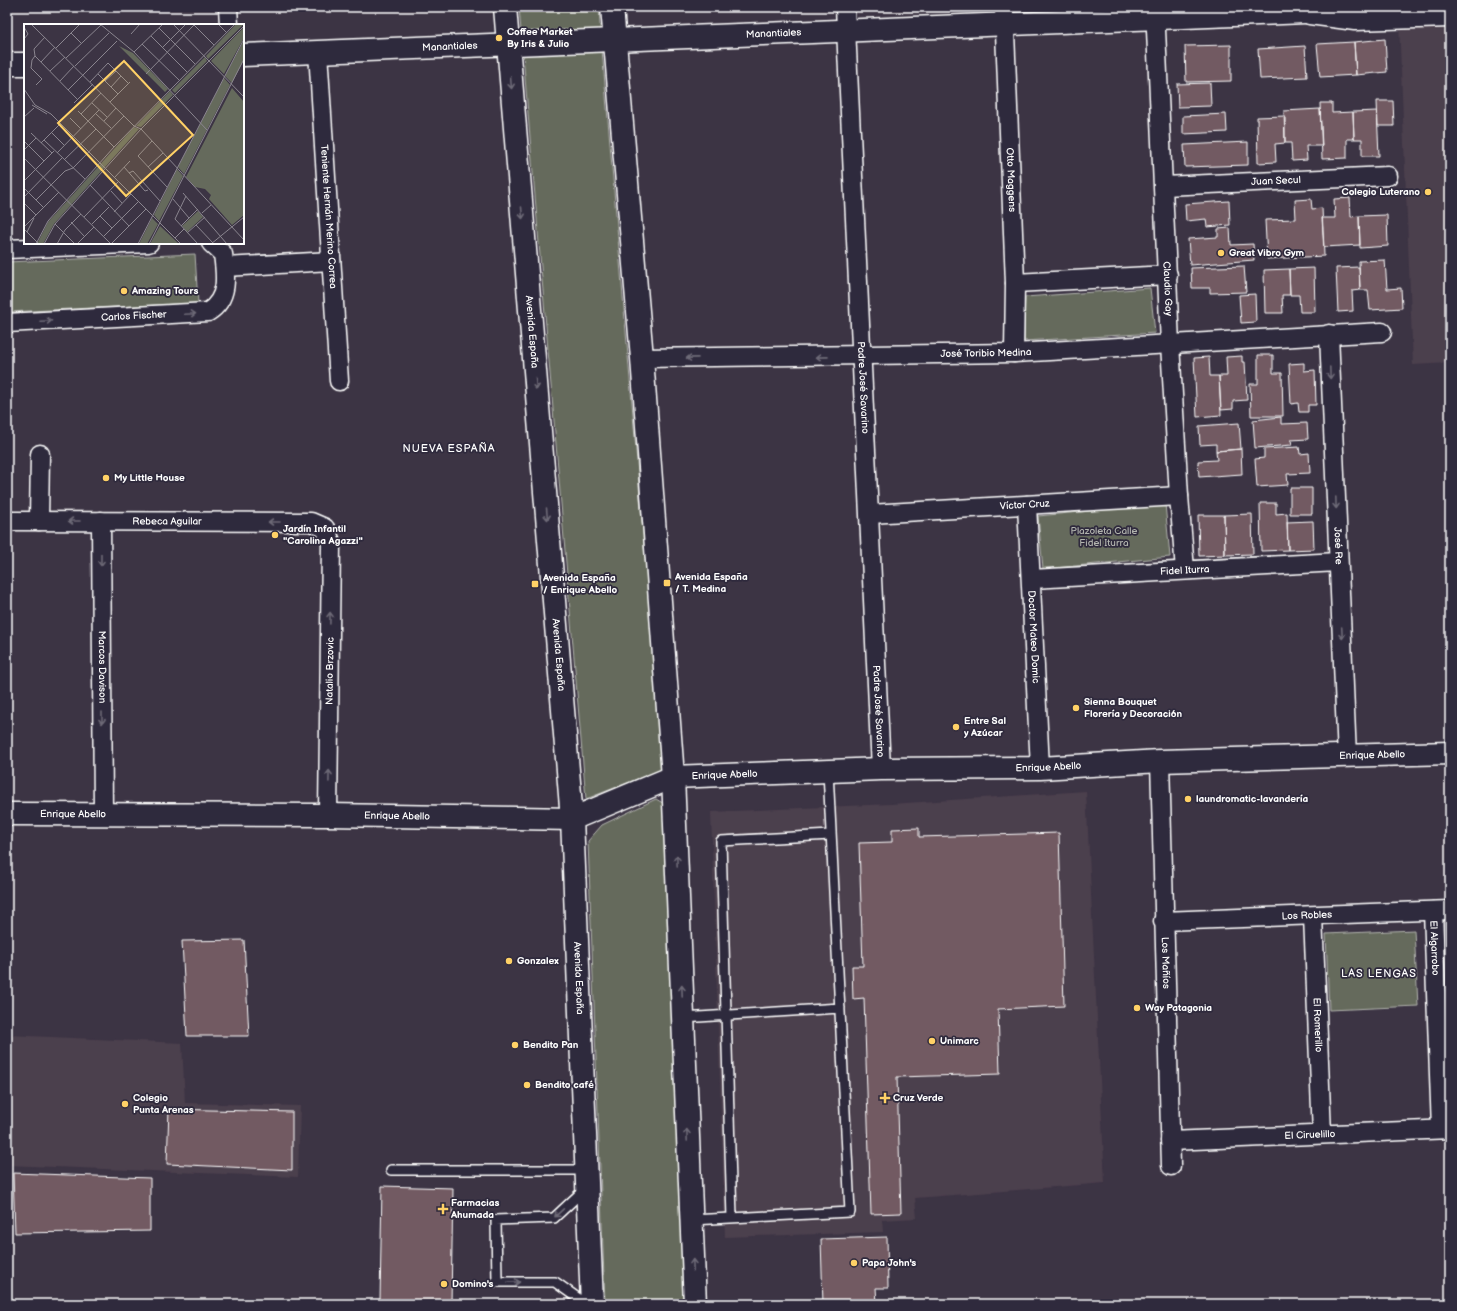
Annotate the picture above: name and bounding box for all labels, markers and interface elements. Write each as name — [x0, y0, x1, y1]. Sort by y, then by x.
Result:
inset map — [24, 24, 244, 244]
place label: Coffee Market By Iris & Julio — [507, 26, 573, 50]
street label: Manantiales — [746, 26, 802, 41]
marker: Coffee Market By Iris & Julio — [494, 33, 504, 43]
street label: Manantiales — [422, 40, 478, 54]
one-way arrow — [508, 76, 515, 89]
street label: Teniente Hernán Merino Correa — [318, 144, 339, 289]
street label: Otto Maggens — [1004, 147, 1018, 212]
street label: Juan Secul — [1251, 174, 1301, 188]
place label: Colegio Luterano — [1342, 186, 1420, 198]
marker: Colegio Luterano — [1423, 187, 1433, 197]
one-way arrow — [518, 206, 526, 219]
place label: Great Vibro Gym — [1229, 247, 1305, 259]
marker: Great Vibro Gym — [1216, 248, 1226, 258]
street label: Claudio Gay — [1160, 261, 1175, 317]
place label: Amazing Tours — [131, 285, 198, 297]
marker: Amazing Tours — [119, 286, 129, 296]
street label: Avenida España — [523, 295, 541, 369]
street label: Carlos Fischer — [101, 308, 167, 324]
one-way arrow — [183, 310, 196, 318]
one-way arrow — [39, 318, 52, 325]
street label: Padre José Savarino — [855, 341, 871, 434]
street label: José Toribio Medina — [940, 346, 1032, 360]
one-way arrow — [816, 353, 829, 361]
one-way arrow — [686, 354, 699, 362]
one-way arrow — [1327, 366, 1334, 379]
one-way arrow — [532, 377, 540, 390]
district label: NUEVA ESPAÑA — [402, 442, 496, 455]
place label: My Little House — [114, 472, 185, 484]
marker: My Little House — [101, 473, 111, 483]
one-way arrow — [1332, 496, 1340, 509]
street label: Víctor Cruz — [1000, 498, 1050, 512]
one-way arrow — [543, 507, 550, 520]
street label: Rebeca Aguilar — [132, 515, 202, 528]
one-way arrow — [68, 517, 81, 525]
one-way arrow — [268, 518, 281, 526]
place label: Jardín Infantil "Carolina Agazzi" — [283, 523, 363, 547]
park label: Plazoleta Calle Fidel Iturra — [1071, 525, 1137, 549]
street label: José Re — [1331, 527, 1345, 565]
marker: Jardín Infantil "Carolina Agazzi" — [270, 530, 280, 540]
one-way arrow — [97, 553, 105, 566]
street label: Fidel Iturra — [1160, 563, 1210, 578]
place label: Avenida España / T. Medina — [674, 571, 748, 595]
place label: Avenida España / Enrique Abello — [542, 572, 618, 596]
marker: Avenida España / T. Medina — [662, 578, 672, 588]
marker: Avenida España / Enrique Abello — [530, 579, 540, 589]
street label: Doctor Mateo Domic — [1025, 590, 1042, 684]
one-way arrow — [326, 612, 334, 625]
street label: Avenida España — [549, 618, 567, 692]
one-way arrow — [1338, 626, 1345, 639]
street label: Marcos Davison — [96, 631, 108, 704]
street label: Natalio Brzovic — [323, 637, 337, 705]
street label: Padre José Savarino — [870, 665, 886, 758]
place label: Sienna Bouquet Florería y Decoración — [1084, 696, 1182, 720]
marker: Sienna Bouquet Florería y Decoración — [1071, 703, 1081, 713]
one-way arrow — [99, 711, 106, 724]
place label: Entre Sal y Azúcar — [964, 715, 1006, 739]
marker: Entre Sal y Azúcar — [951, 722, 961, 732]
street label: Enrique Abello — [1339, 748, 1406, 762]
street label: Enrique Abello — [1015, 760, 1082, 774]
street label: Enrique Abello — [691, 768, 758, 782]
one-way arrow — [325, 770, 333, 783]
place label: laundromatic-lavandería — [1196, 793, 1309, 805]
marker: laundromatic-lavandería — [1183, 794, 1193, 804]
street label: Enrique Abello — [40, 808, 106, 820]
street label: Enrique Abello — [364, 810, 430, 823]
one-way arrow — [673, 855, 680, 868]
street label: Los Robles — [1282, 909, 1332, 922]
street label: El Algarrobo — [1427, 920, 1441, 976]
street label: Los Mañíos — [1159, 937, 1172, 989]
street label: Avenida España — [571, 941, 586, 1015]
place label: Gonzalex — [517, 955, 559, 967]
marker: Gonzalex — [504, 956, 514, 966]
district label: LAS LENGAS — [1341, 967, 1417, 980]
one-way arrow — [678, 985, 685, 998]
street label: El Romerillo — [1310, 997, 1325, 1053]
place label: Way Patagonia — [1145, 1002, 1212, 1014]
marker: Way Patagonia — [1132, 1003, 1142, 1013]
place label: Unimarc — [940, 1035, 979, 1047]
marker: Unimarc — [927, 1036, 937, 1046]
place label: Bendito Pan — [523, 1039, 579, 1051]
marker: Bendito Pan — [510, 1040, 520, 1050]
place label: Bendito café — [535, 1079, 594, 1091]
marker: Bendito café — [522, 1080, 532, 1090]
place label: Colegio Punta Arenas — [133, 1092, 194, 1116]
place label: Cruz Verde — [893, 1092, 944, 1104]
marker: Cruz Verde — [880, 1093, 890, 1103]
marker: Colegio Punta Arenas — [120, 1099, 130, 1109]
street label: El Ciruelillo — [1284, 1128, 1336, 1142]
one-way arrow — [684, 1129, 691, 1142]
place label: Farmacias Ahumada — [450, 1197, 499, 1221]
marker: Farmacias Ahumada — [438, 1204, 448, 1214]
one-way arrow — [554, 1208, 564, 1218]
place label: Papa John's — [862, 1257, 916, 1269]
marker: Papa John's — [849, 1258, 859, 1268]
one-way arrow — [690, 1259, 697, 1272]
place label: Domino's — [452, 1278, 494, 1290]
one-way arrow — [507, 1278, 520, 1286]
marker: Domino's — [439, 1279, 449, 1289]

